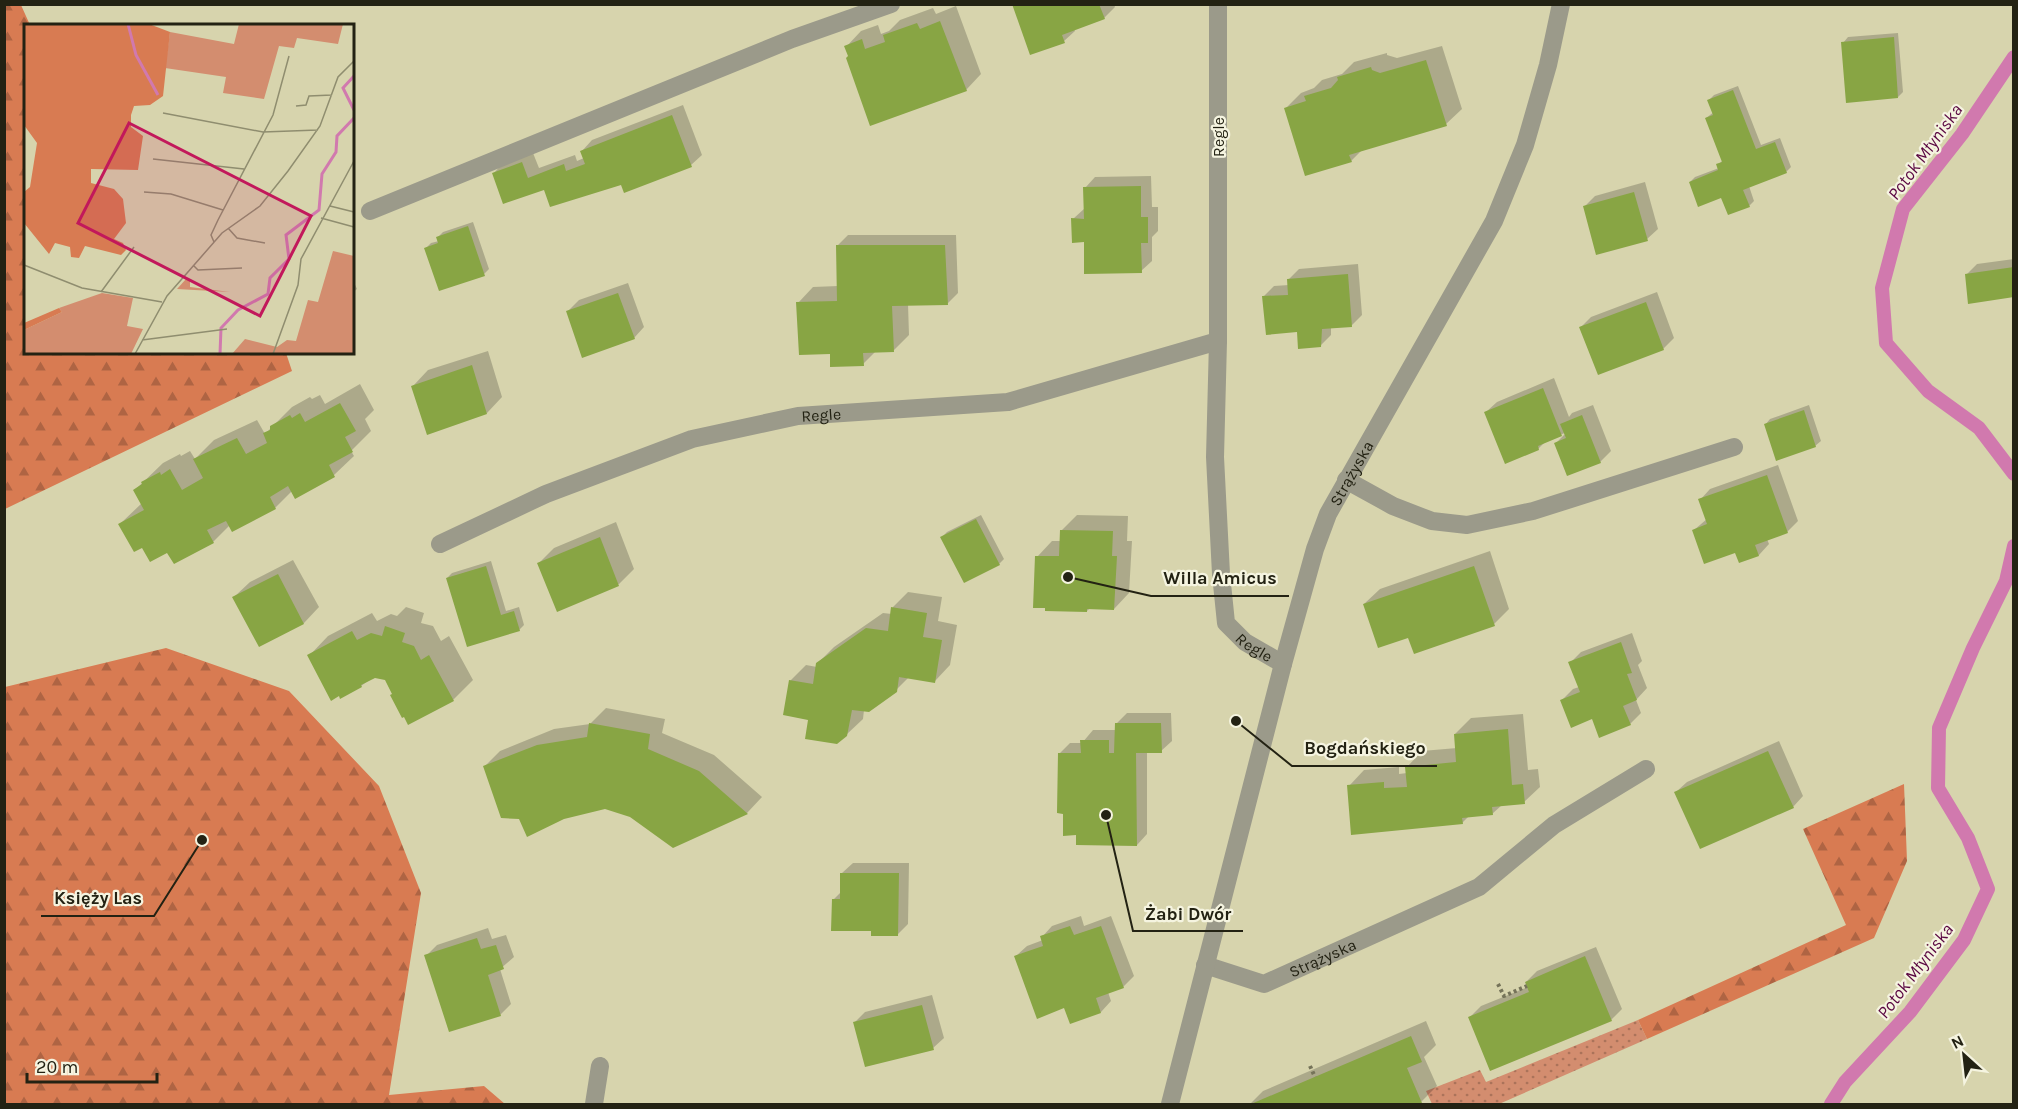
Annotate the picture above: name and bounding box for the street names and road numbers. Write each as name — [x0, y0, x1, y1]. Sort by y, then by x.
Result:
street label: Regle — [1209, 117, 1228, 157]
street label: Regle — [801, 404, 842, 425]
street label: Strążyska — [1325, 437, 1377, 509]
street label: Regle — [1232, 629, 1276, 666]
street label: Strążyska — [1286, 934, 1359, 981]

